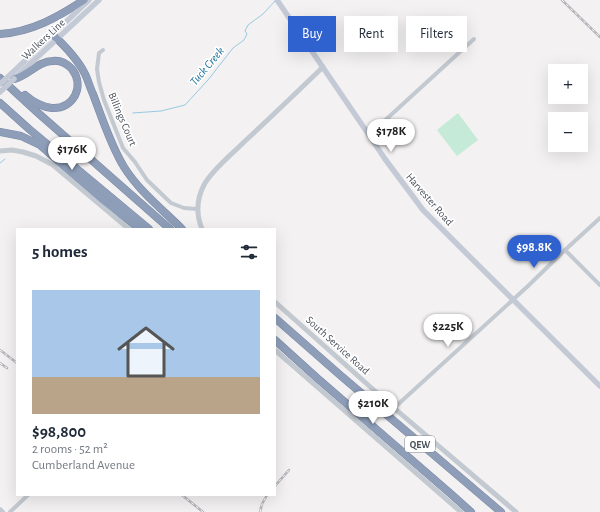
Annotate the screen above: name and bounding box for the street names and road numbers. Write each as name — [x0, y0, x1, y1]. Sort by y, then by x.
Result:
street label: Walkers Line — [20, 17, 67, 62]
street label: Billings Court — [106, 91, 139, 148]
street label: Harvester Road — [404, 171, 455, 228]
street label: South Service Road — [304, 314, 372, 377]
road number: QEW — [405, 436, 435, 452]

